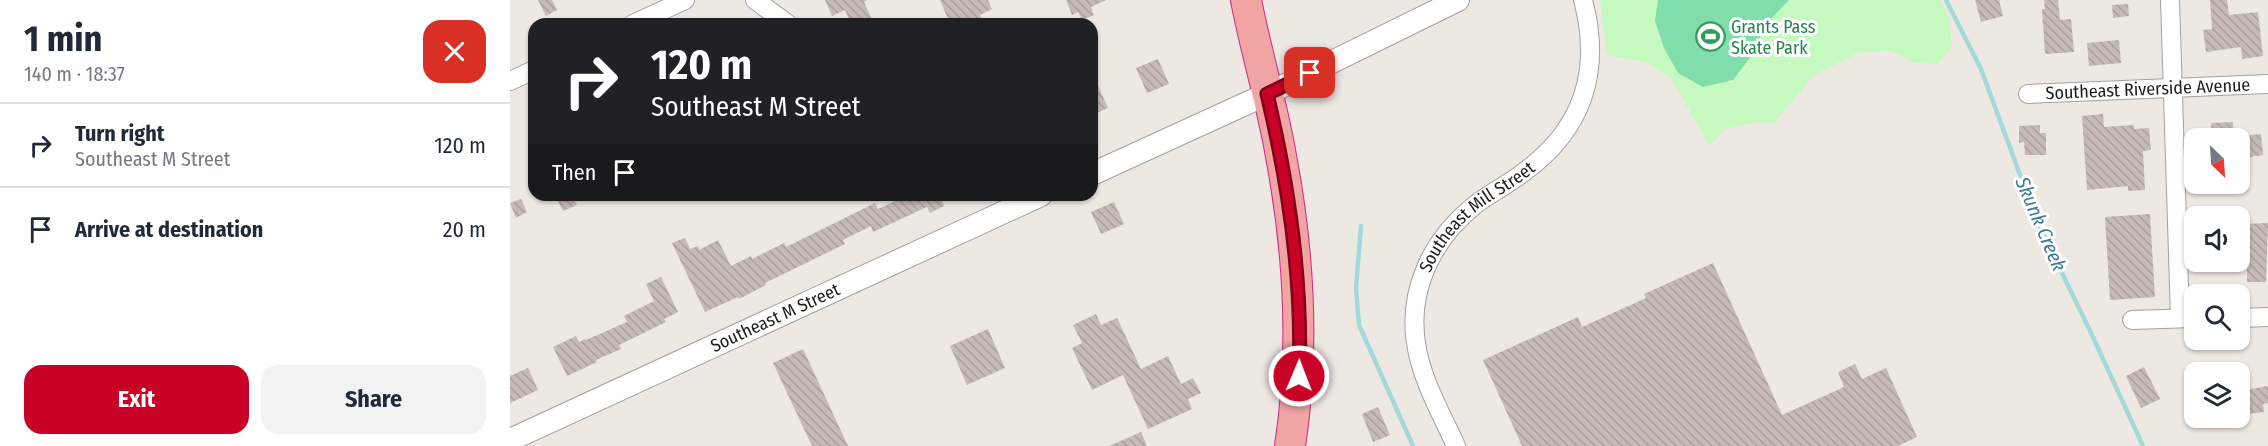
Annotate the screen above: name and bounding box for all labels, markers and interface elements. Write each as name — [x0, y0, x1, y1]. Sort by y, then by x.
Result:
place label: Grants Pass Skate Park — [1731, 16, 1816, 59]
text: 1 min — [24, 17, 102, 61]
button: close — [423, 20, 486, 83]
sports icon: Grants Pass Skate Park — [1694, 21, 1726, 53]
text: 120 m — [651, 40, 752, 90]
icon: right — [552, 42, 630, 120]
pin — [1284, 47, 1335, 98]
icon: arrive — [1293, 56, 1326, 89]
text: 140 m · 18:37 — [24, 62, 125, 86]
street label: Southeast Riverside Avenue — [2045, 74, 2251, 104]
text: Southeast M Street — [651, 91, 861, 123]
text: Turn right — [75, 120, 164, 147]
north arrow — [2184, 128, 2250, 194]
map controls — [2184, 128, 2250, 428]
icon: right — [24, 129, 57, 162]
text: 120 m — [434, 132, 486, 159]
text: Southeast M Street — [75, 147, 230, 171]
icon: arrive — [608, 156, 641, 189]
street label: Southeast Mill Street — [1414, 157, 1539, 276]
text: Then — [552, 159, 596, 186]
water label: Skunk Creek — [2010, 172, 2072, 275]
button: sound — [2184, 206, 2250, 272]
icon: arrive — [24, 213, 57, 246]
text: Arrive at destination — [75, 216, 263, 243]
text: 20 m — [443, 216, 486, 243]
street label: Southeast M Street — [707, 278, 843, 357]
button: search — [2184, 284, 2250, 350]
position arrow — [1267, 344, 1331, 408]
button: layers — [2184, 362, 2250, 428]
button: Exit — [24, 365, 249, 434]
button: Share — [261, 365, 486, 434]

